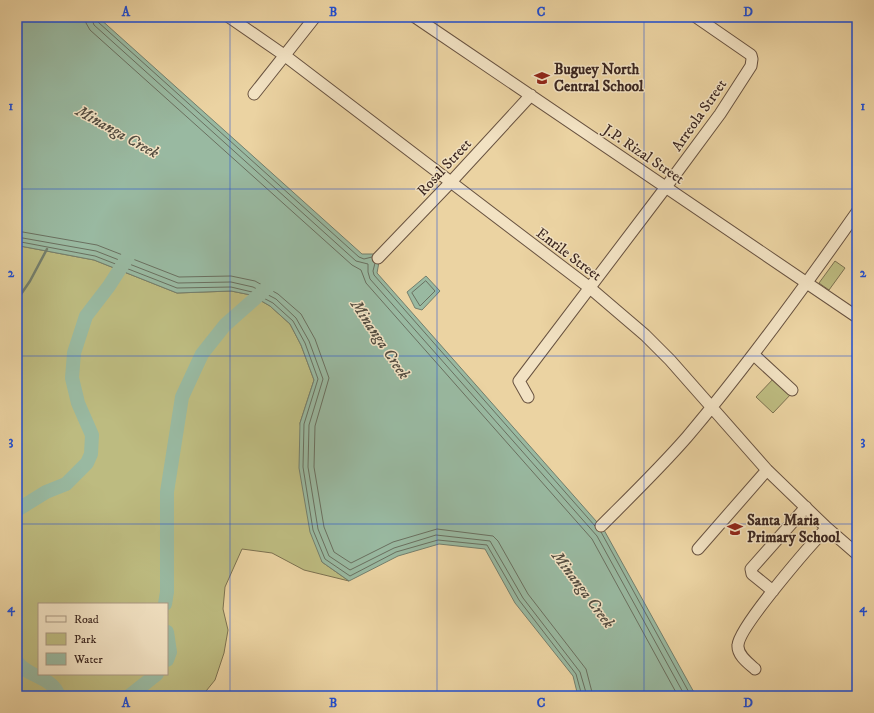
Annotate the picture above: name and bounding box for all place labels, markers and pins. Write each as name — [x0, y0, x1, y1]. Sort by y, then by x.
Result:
place label: Buguey North Central School — [554, 60, 644, 96]
school or university icon: Buguey North Central School — [533, 69, 551, 87]
place label: Santa Maria Primary School — [747, 511, 840, 547]
school or university icon: Santa Maria Primary School — [726, 520, 744, 538]

